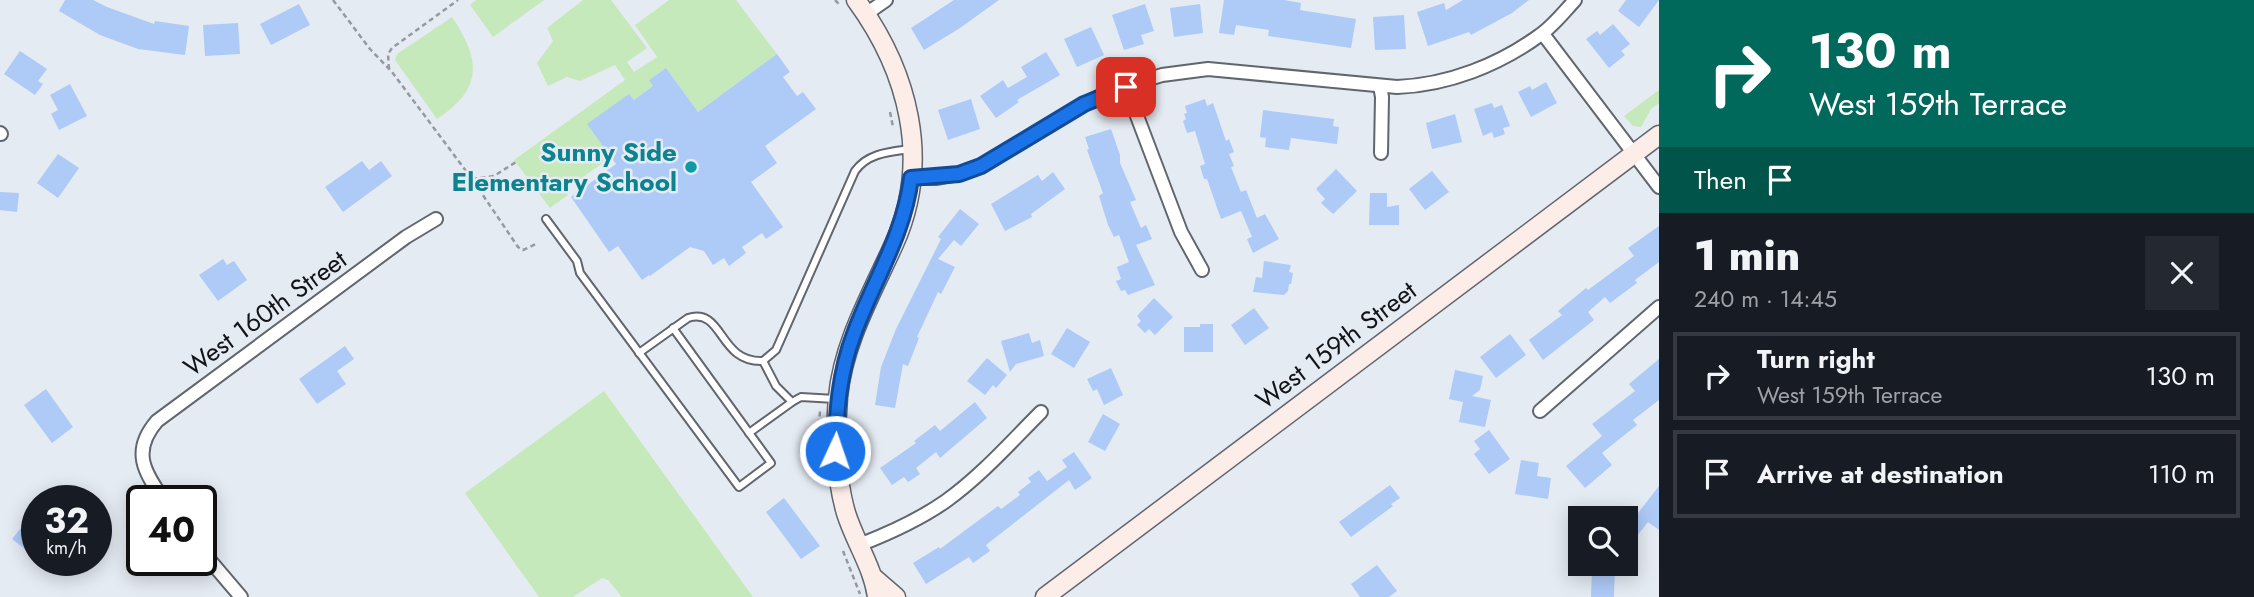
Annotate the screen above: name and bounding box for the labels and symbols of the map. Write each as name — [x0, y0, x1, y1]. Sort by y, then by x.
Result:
pin — [1096, 57, 1156, 117]
place label: Sunny Side Elementary School — [452, 133, 677, 201]
marker: Sunny Side Elementary School — [683, 159, 699, 175]
street label: West 160th Street — [176, 240, 355, 385]
street label: West 159th Street — [1248, 271, 1425, 418]
position arrow — [798, 414, 872, 488]
speed limit sign: 40 — [126, 485, 217, 576]

